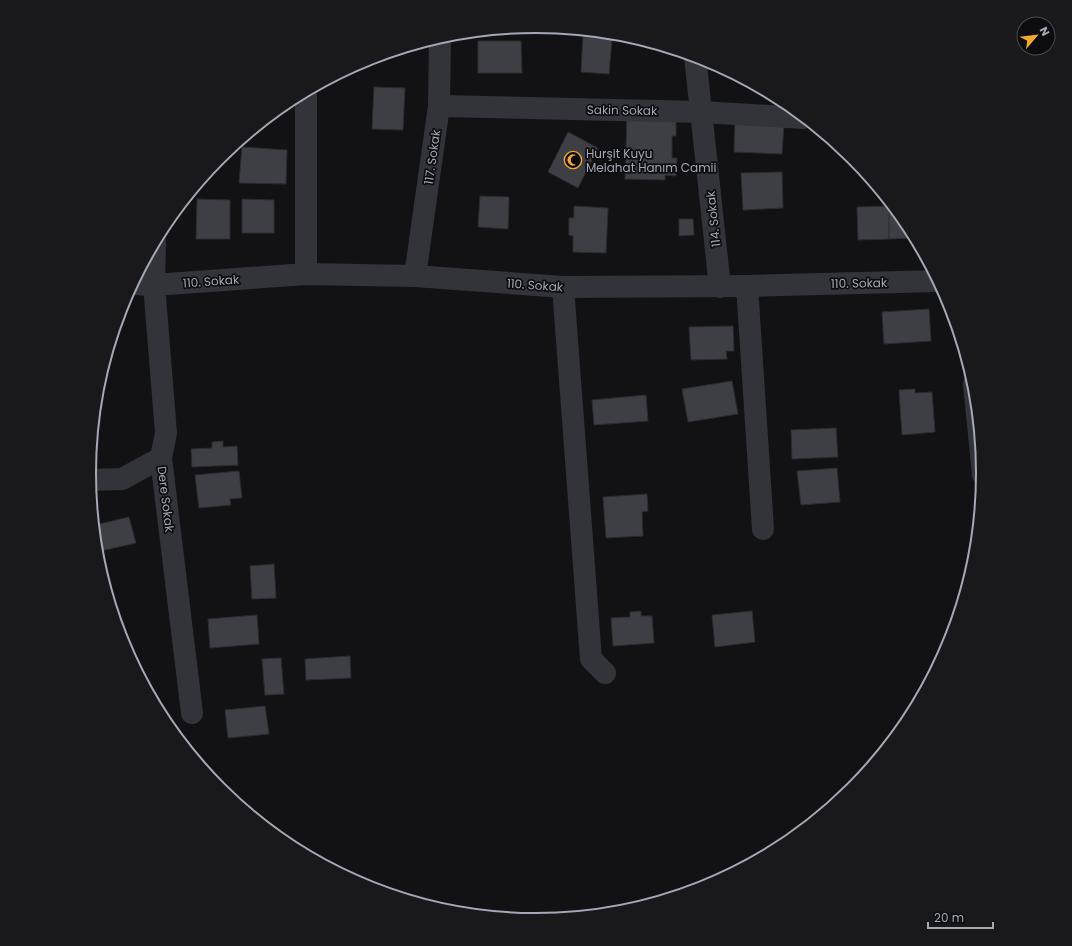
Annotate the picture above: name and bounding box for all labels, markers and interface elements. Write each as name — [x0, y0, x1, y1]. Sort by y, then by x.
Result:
north arrow — [1016, 16, 1056, 56]
text: N — [1036, 24, 1054, 39]
street label: Sakin Sokak — [587, 101, 658, 119]
street label: 117. Sokak — [420, 128, 444, 185]
place label: Hurşit Kuyu Melahat Hanım Camii — [586, 145, 717, 176]
mosque icon: Hurşit Kuyu Melahat Hanım Camii — [563, 150, 583, 170]
street label: 114. Sokak — [702, 189, 724, 248]
street label: 110. Sokak — [182, 271, 240, 291]
street label: 110. Sokak — [831, 274, 888, 292]
street label: 110. Sokak — [506, 275, 564, 295]
street label: Dere Sokak — [154, 465, 179, 534]
scale bar — [928, 904, 993, 930]
text: 20 m — [934, 909, 964, 926]

